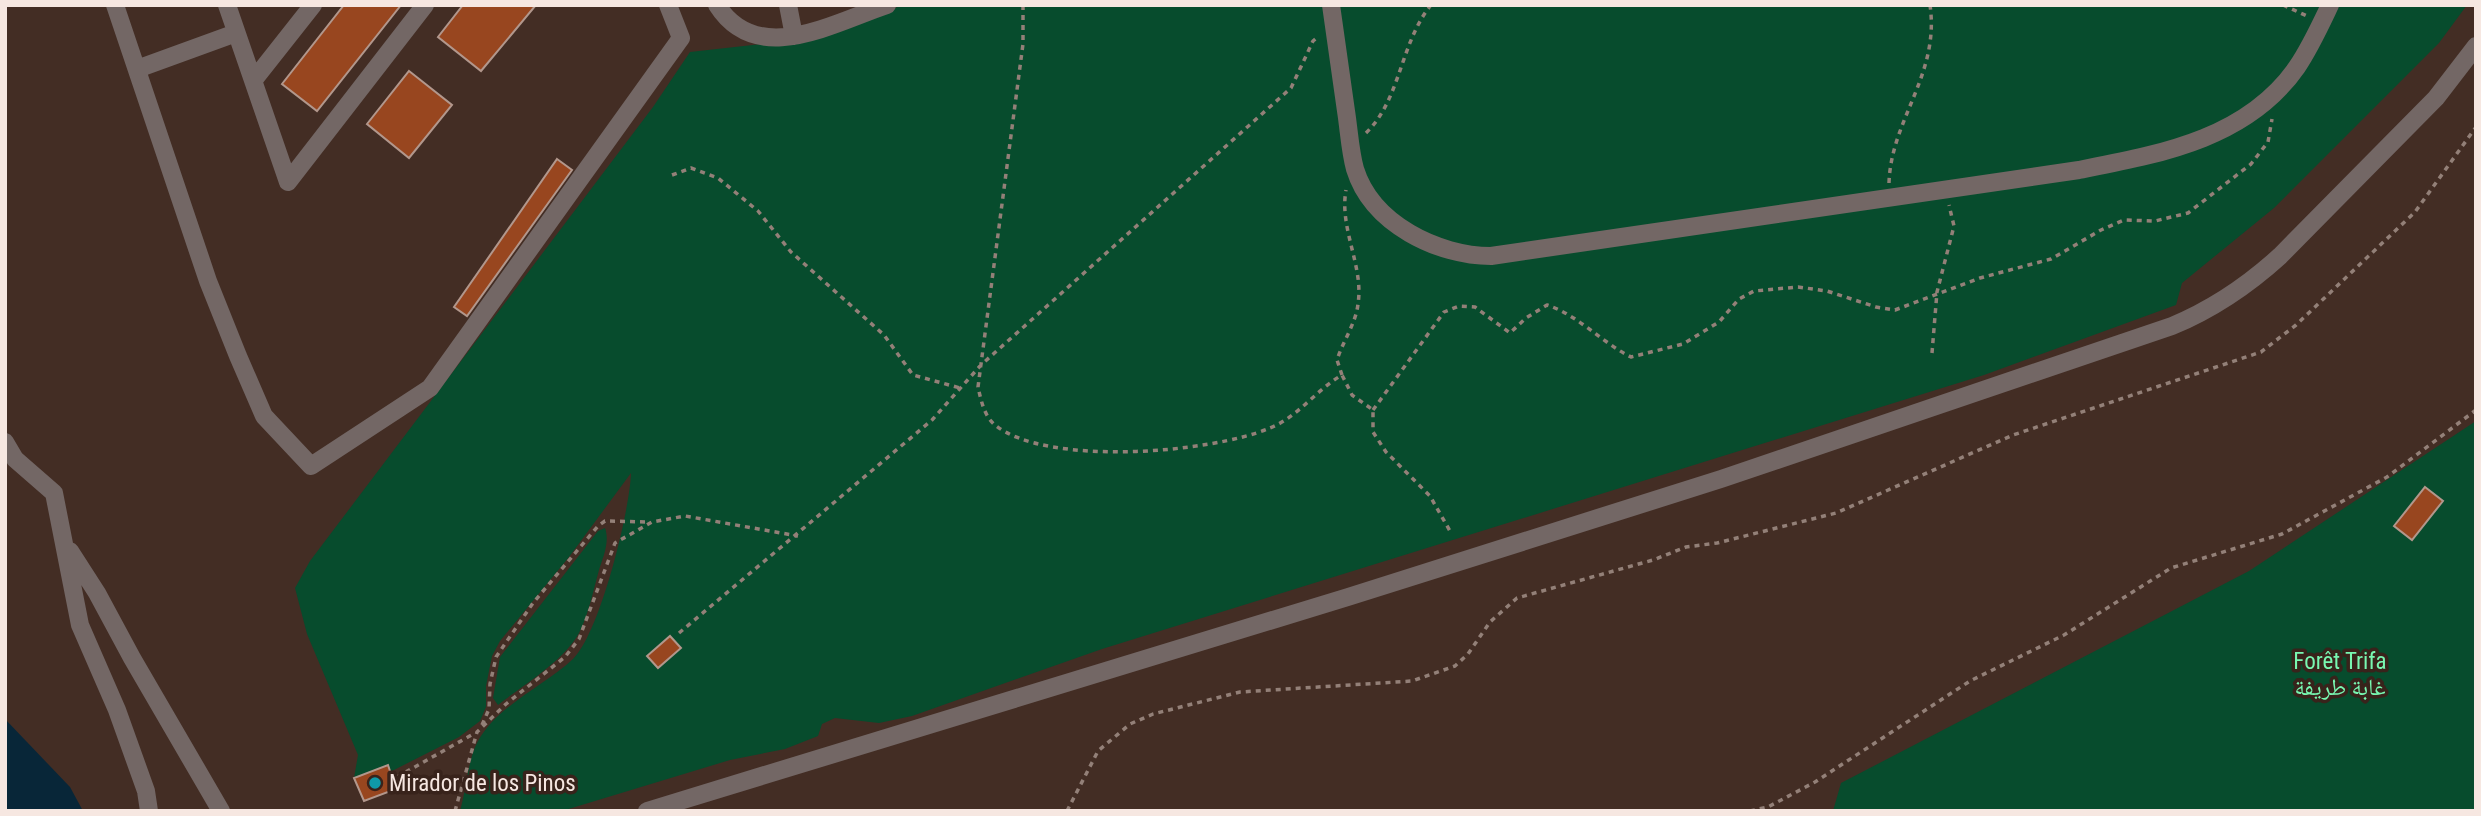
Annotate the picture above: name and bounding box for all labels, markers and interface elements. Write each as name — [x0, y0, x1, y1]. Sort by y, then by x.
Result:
park label: Forêt Trifa غابة طريفة — [2293, 648, 2387, 701]
place label: Mirador de los Pinos — [389, 770, 576, 797]
marker: Mirador de los Pinos — [367, 775, 383, 791]

